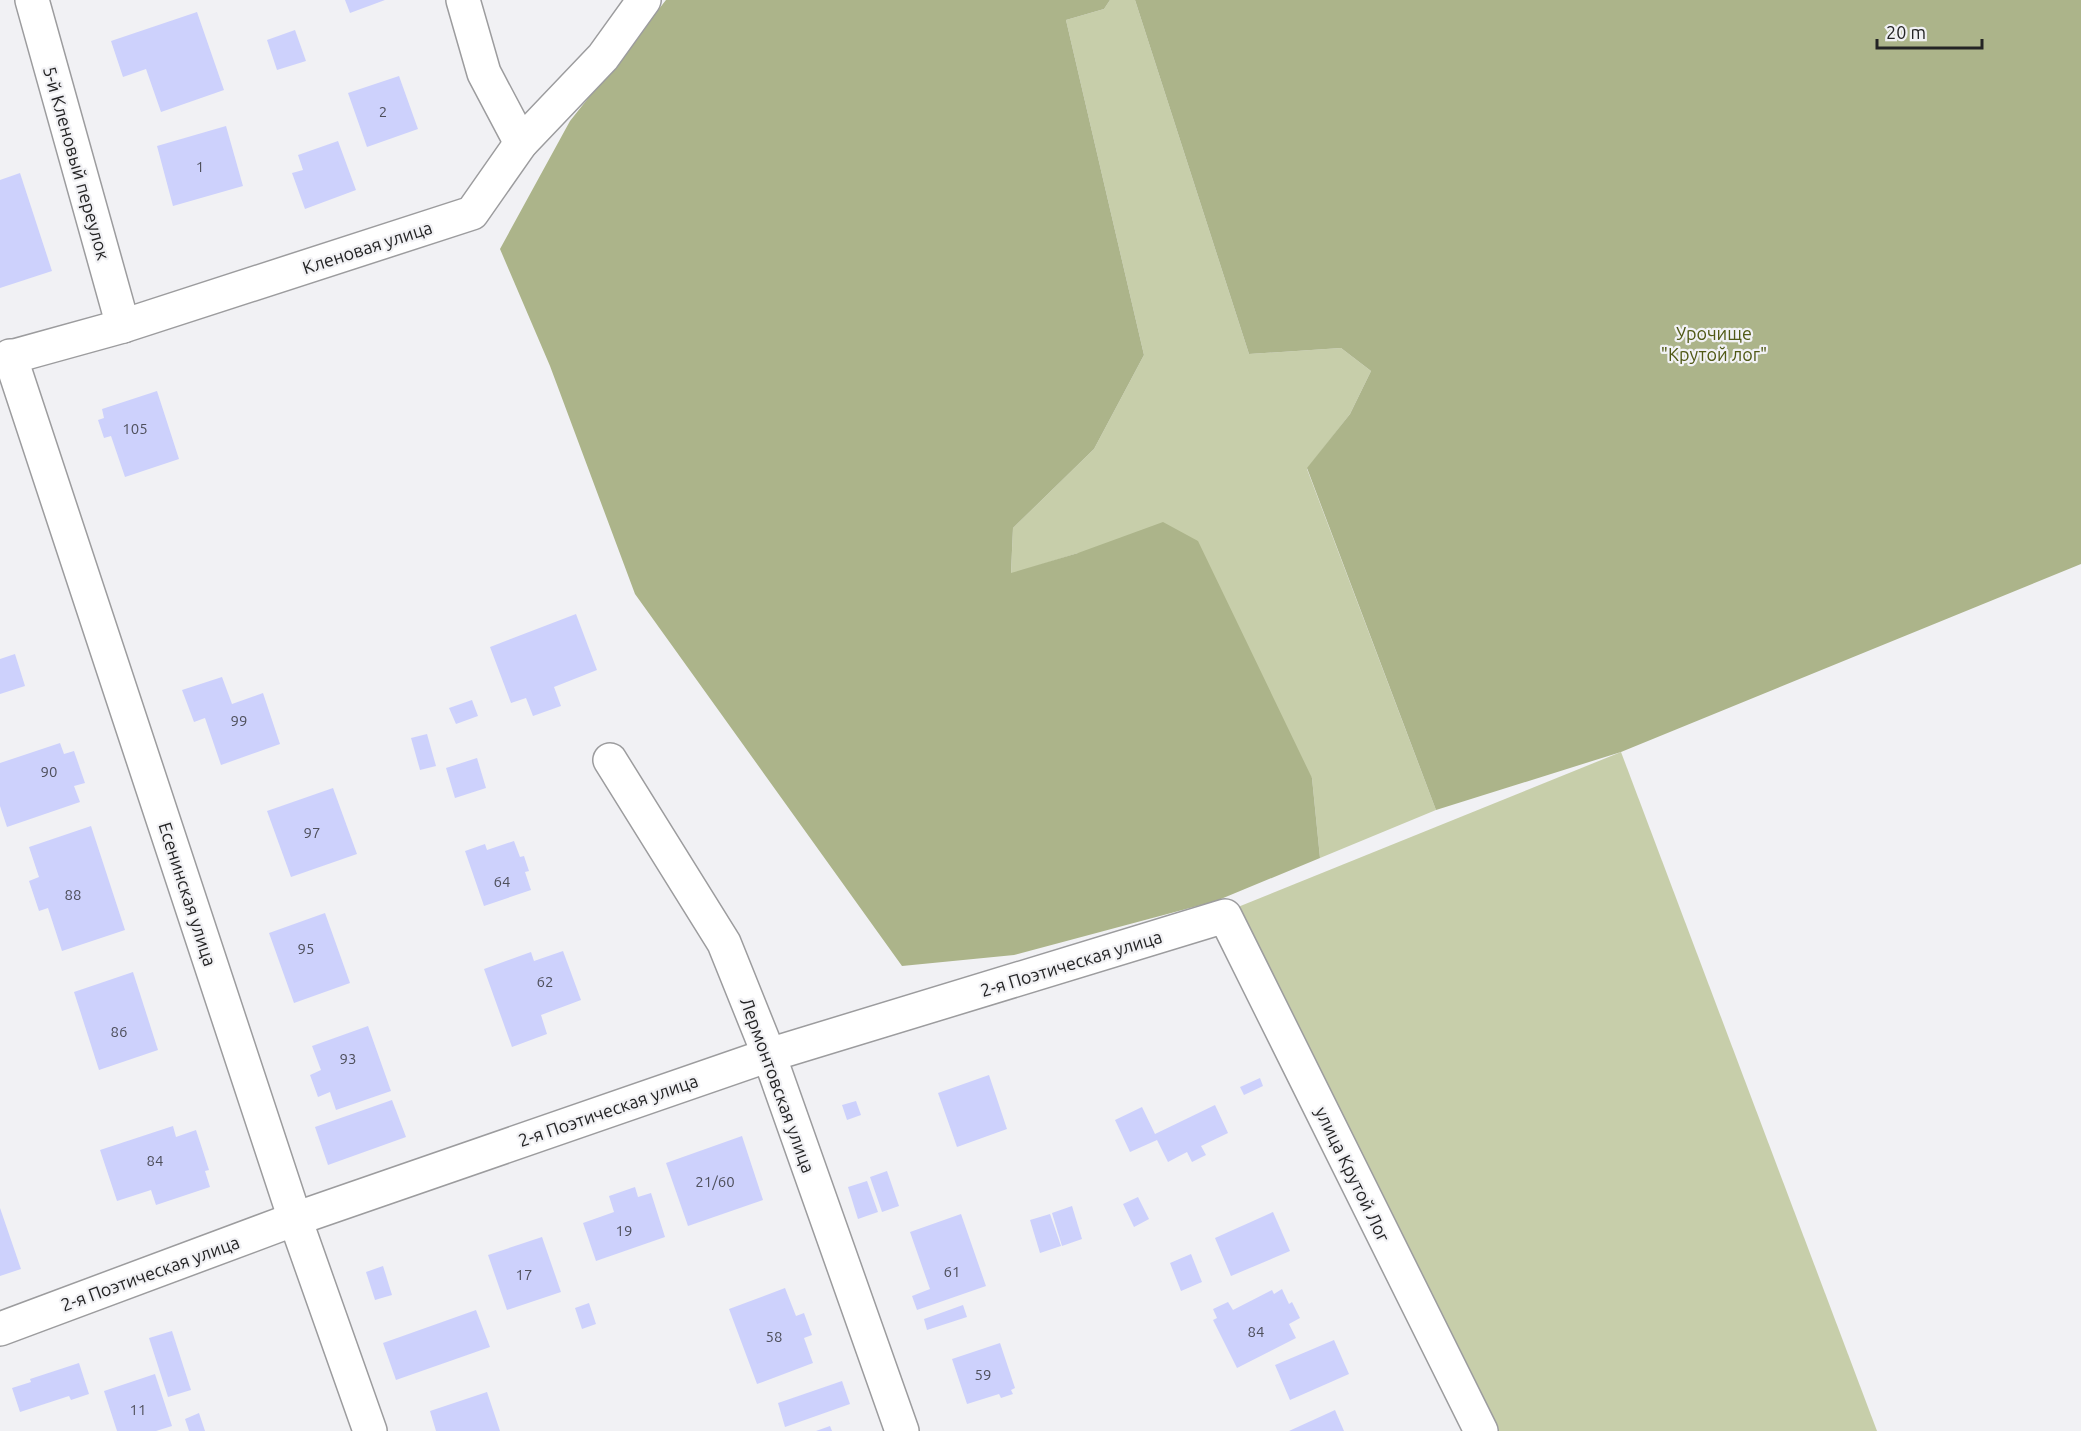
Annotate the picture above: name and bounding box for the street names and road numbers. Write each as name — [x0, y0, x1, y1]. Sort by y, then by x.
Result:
street label: 5-й Кленовый переулок — [40, 64, 114, 262]
street label: Кленовая улица — [300, 217, 434, 277]
street label: Есенинская улица — [155, 820, 221, 968]
street label: 2-я Поэтическая улица — [978, 926, 1164, 1000]
street label: Лермонтовская улица — [737, 994, 819, 1176]
street label: 2-я Поэтическая улица — [516, 1070, 700, 1150]
street label: улица Крутой Лог — [1312, 1103, 1394, 1245]
street label: 2-я Поэтическая улица — [58, 1231, 242, 1315]

